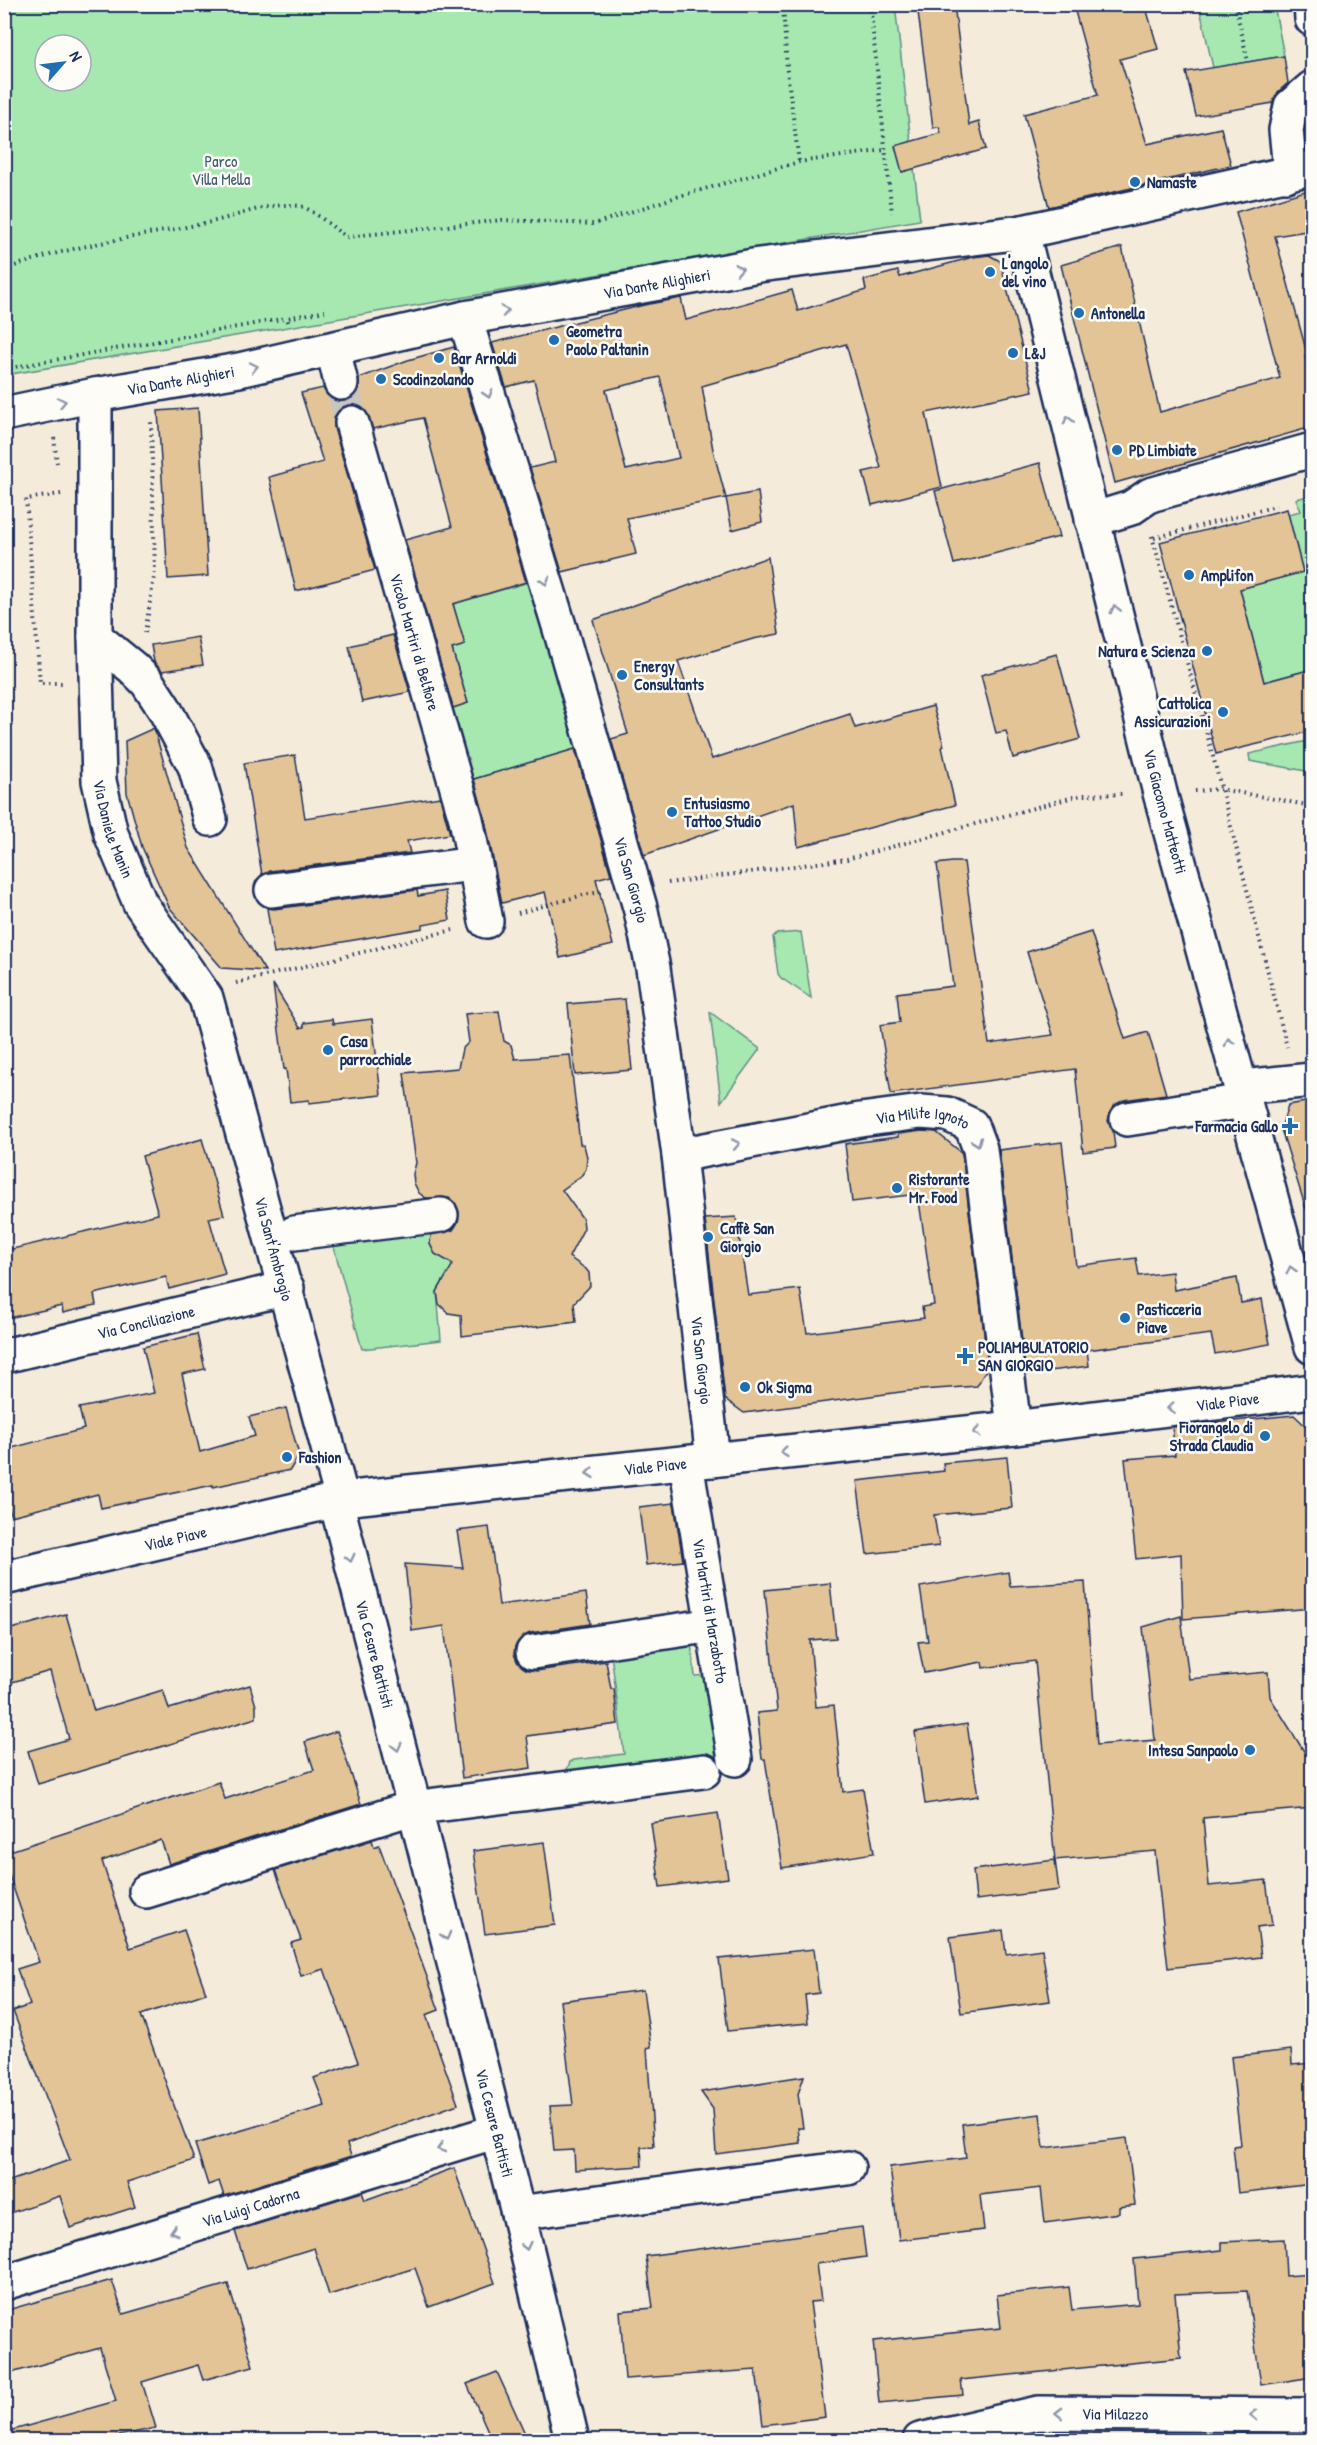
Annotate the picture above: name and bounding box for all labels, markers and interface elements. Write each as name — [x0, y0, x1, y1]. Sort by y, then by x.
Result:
north arrow — [33, 33, 93, 93]
text: N — [65, 47, 88, 65]
park label: Parco Villa Mella — [192, 150, 250, 190]
place label: Namaste — [1147, 171, 1198, 193]
marker: Namaste — [1128, 175, 1142, 189]
place label: L'angolo del vino — [1002, 252, 1049, 292]
street label: Via Dante Alighieri — [602, 263, 712, 304]
one-way arrow — [733, 263, 743, 276]
marker: L'angolo del vino — [983, 265, 997, 279]
place label: Antonella — [1091, 302, 1145, 324]
one-way arrow — [500, 305, 510, 318]
marker: Antonella — [1072, 306, 1086, 320]
place label: Geometra Paolo Paltanin — [566, 320, 649, 360]
marker: Geometra Paolo Paltanin — [547, 333, 561, 347]
place label: L&J — [1025, 342, 1045, 364]
marker: L&J — [1006, 346, 1020, 360]
place label: Bar Arnoldi — [451, 347, 517, 369]
marker: Bar Arnoldi — [432, 351, 446, 365]
street label: Via Dante Alighieri — [125, 360, 236, 400]
one-way arrow — [248, 362, 258, 375]
place label: Scodinzolando — [393, 368, 474, 390]
marker: Scodinzolando — [374, 372, 388, 386]
one-way arrow — [481, 388, 493, 399]
one-way arrow — [56, 396, 66, 409]
one-way arrow — [1063, 415, 1076, 425]
place label: PD Limbiate — [1129, 439, 1197, 461]
marker: PD Limbiate — [1110, 443, 1124, 457]
place label: Amplifon — [1201, 564, 1254, 587]
marker: Amplifon — [1182, 568, 1196, 582]
street label: Vicolo Martiri di Belfiore — [385, 571, 445, 714]
one-way arrow — [538, 575, 550, 586]
one-way arrow — [1109, 605, 1122, 615]
place label: Natura e Scienza — [1098, 640, 1196, 662]
marker: Natura e Scienza — [1200, 644, 1214, 658]
place label: Energy Consultants — [634, 655, 705, 695]
marker: Energy Consultants — [615, 668, 629, 682]
place label: Cattolica Assicurazioni — [1135, 692, 1212, 732]
marker: Cattolica Assicurazioni — [1216, 705, 1230, 719]
street label: Via Giacomo Matteotti — [1139, 747, 1193, 876]
street label: Via Daniele Manin — [88, 778, 139, 881]
place label: Entusiasmo Tattoo Studio — [683, 792, 761, 832]
marker: Entusiasmo Tattoo Studio — [665, 805, 679, 819]
street label: Via San Giorgio — [609, 834, 654, 925]
place label: Casa parrocchiale — [340, 1030, 412, 1071]
one-way arrow — [1223, 1037, 1236, 1047]
marker: Casa parrocchiale — [321, 1043, 335, 1057]
street label: Via Milite Ignoto — [874, 1101, 974, 1134]
place label: Farmacia Gallo — [1194, 1115, 1279, 1137]
marker: Farmacia Gallo — [1283, 1119, 1297, 1133]
one-way arrow — [969, 1136, 982, 1147]
one-way arrow — [731, 1138, 741, 1151]
place label: Ristorante Mr. Food — [909, 1168, 970, 1208]
marker: Ristorante Mr. Food — [890, 1181, 904, 1195]
street label: Via Sant'Ambrogio — [250, 1195, 299, 1304]
place label: Caffè San Giorgio — [720, 1217, 774, 1258]
marker: Caffè San Giorgio — [701, 1230, 715, 1244]
one-way arrow — [1286, 1265, 1299, 1275]
place label: Pasticceria Piave — [1137, 1298, 1202, 1338]
street label: Via Conciliazione — [95, 1299, 198, 1344]
marker: Pasticceria Piave — [1118, 1311, 1132, 1325]
street label: Via San Giorgio — [686, 1315, 718, 1406]
place label: POLIAMBULATORIO SAN GIORGIO — [978, 1336, 1089, 1376]
marker: POLIAMBULATORIO SAN GIORGIO — [956, 1347, 974, 1365]
place label: Ok Sigma — [757, 1376, 812, 1399]
marker: Ok Sigma — [738, 1380, 752, 1394]
street label: Viale Piave — [1195, 1387, 1261, 1416]
one-way arrow — [1166, 1402, 1176, 1414]
place label: Fiorangelo di Strada Claudia — [1170, 1416, 1254, 1456]
one-way arrow — [973, 1425, 982, 1437]
marker: Fiorangelo di Strada Claudia — [1258, 1429, 1272, 1443]
place label: Fashion — [298, 1446, 341, 1468]
one-way arrow — [779, 1446, 788, 1458]
marker: Fashion — [280, 1450, 294, 1464]
street label: Viale Piave — [622, 1452, 689, 1480]
one-way arrow — [585, 1466, 594, 1479]
street label: Viale Piave — [142, 1520, 209, 1556]
street label: Via Martiri di Marzabotto — [688, 1537, 733, 1685]
one-way arrow — [343, 1552, 355, 1562]
street label: Via Cesare Battisti — [351, 1598, 399, 1710]
place label: Intesa Sanpaolo — [1148, 1739, 1239, 1762]
one-way arrow — [390, 1742, 403, 1752]
marker: Intesa Sanpaolo — [1243, 1743, 1257, 1757]
one-way arrow — [438, 1930, 451, 1940]
street label: Via Cesare Battisti — [471, 2067, 519, 2179]
one-way arrow — [436, 2141, 447, 2153]
street label: Via Luigi Cadorna — [199, 2182, 302, 2232]
one-way arrow — [169, 2223, 180, 2236]
one-way arrow — [518, 2241, 531, 2251]
street label: Via Milazzo — [1082, 2402, 1149, 2425]
one-way arrow — [1055, 2407, 1064, 2419]
one-way arrow — [1250, 2409, 1259, 2421]

